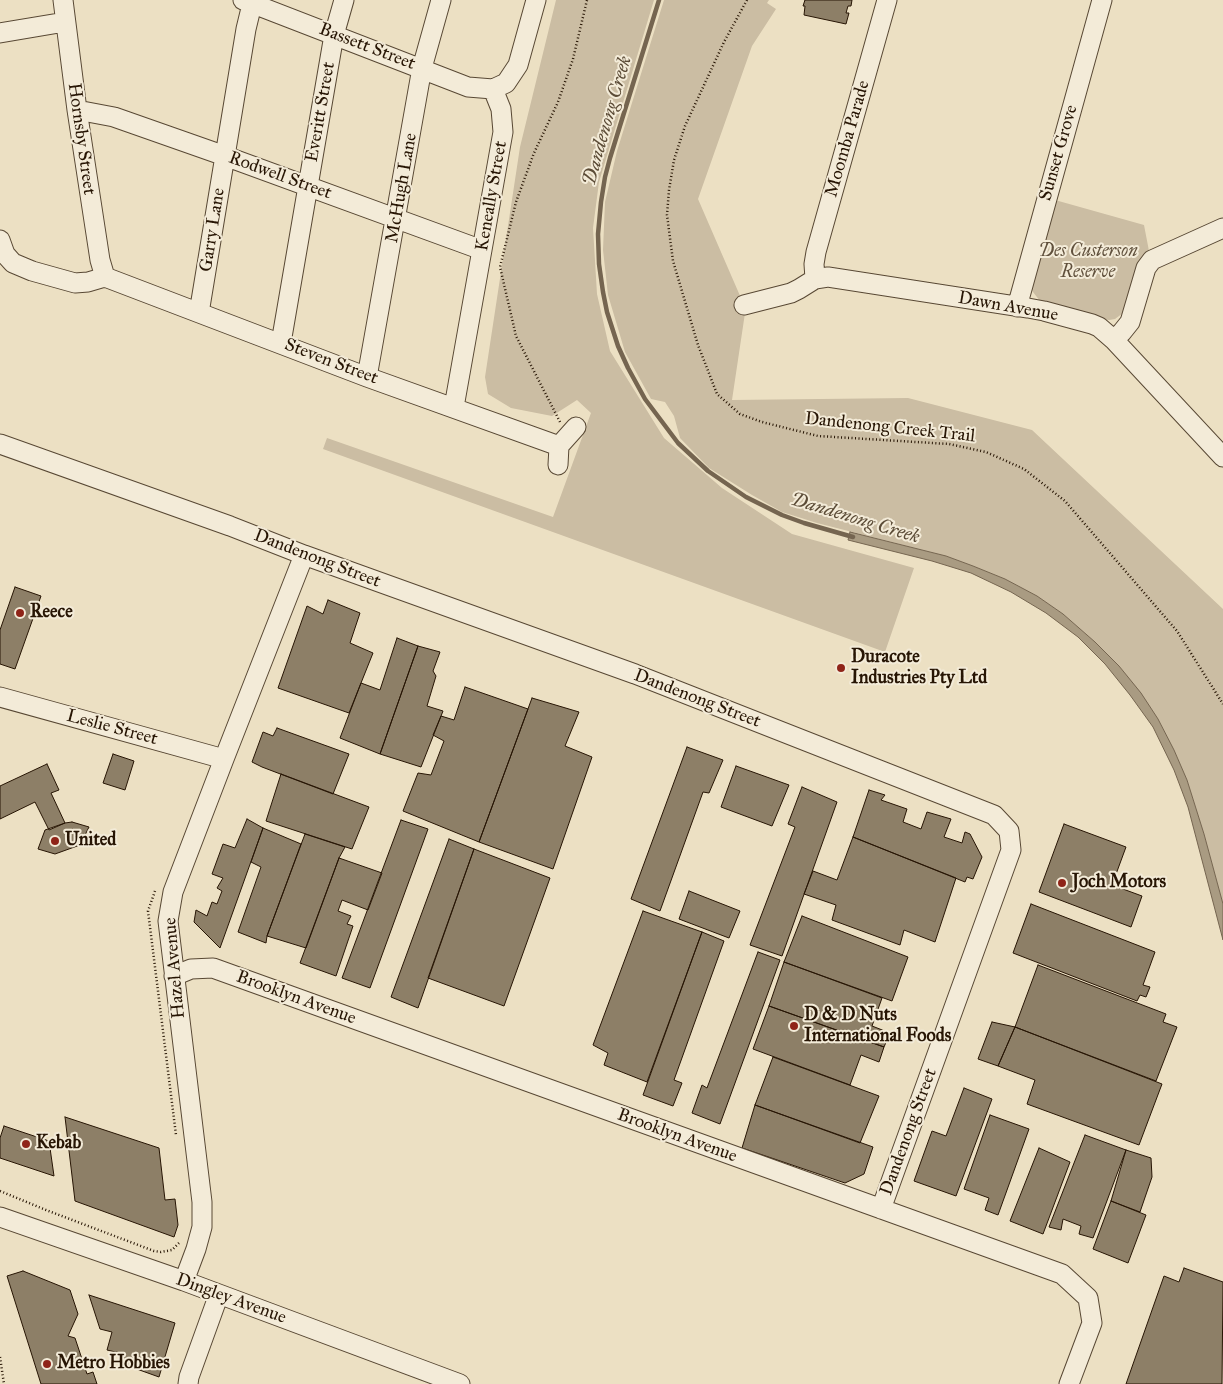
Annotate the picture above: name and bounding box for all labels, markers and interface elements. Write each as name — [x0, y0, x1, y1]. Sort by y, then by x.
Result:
street label: Bassett Street — [316, 19, 418, 75]
water label: Dandenong Creek — [579, 54, 637, 188]
street label: Everitt Street — [302, 60, 340, 164]
street label: Moomba Parade — [821, 78, 875, 200]
street label: Hornsby Street — [62, 82, 100, 196]
street label: Sunset Grove — [1035, 103, 1083, 203]
street label: McHugh Lane — [382, 131, 422, 245]
street label: Keneally Street — [472, 139, 512, 253]
street label: Rodwell Street — [225, 147, 335, 205]
street label: Garry Lane — [196, 186, 230, 274]
park label: Des Custerson Reserve — [1038, 241, 1138, 284]
street label: Dawn Avenue — [956, 288, 1060, 326]
street label: Steven Street — [281, 334, 381, 390]
street label: Dandenong Creek Trail — [804, 408, 976, 448]
water label: Dandenong Creek — [788, 489, 922, 549]
street label: Dandenong Street — [251, 525, 383, 593]
place label: Reece — [30, 602, 73, 624]
marker: Reece — [14, 607, 26, 619]
place label: Duracote Industries Pty Ltd — [851, 647, 987, 690]
marker: Duracote Industries Pty Ltd — [835, 662, 847, 674]
street label: Dandenong Street — [631, 665, 763, 733]
street label: Leslie Street — [64, 706, 160, 750]
place label: United — [65, 830, 116, 852]
marker: United — [49, 835, 61, 847]
place label: Joch Motors — [1072, 872, 1166, 894]
marker: Joch Motors — [1056, 877, 1068, 889]
street label: Hazel Avenue — [160, 916, 190, 1020]
street label: Brooklyn Avenue — [233, 966, 359, 1030]
place label: D & D Nuts International Foods — [804, 1005, 951, 1048]
marker: D & D Nuts International Foods — [788, 1020, 800, 1032]
street label: Dandenong Street — [876, 1065, 942, 1199]
street label: Brooklyn Avenue — [614, 1104, 740, 1168]
place label: Kebab — [36, 1133, 81, 1155]
marker: Kebab — [20, 1138, 32, 1150]
street label: Dingley Avenue — [173, 1269, 289, 1329]
place label: Metro Hobbies — [57, 1353, 170, 1375]
marker: Metro Hobbies — [41, 1358, 53, 1370]

